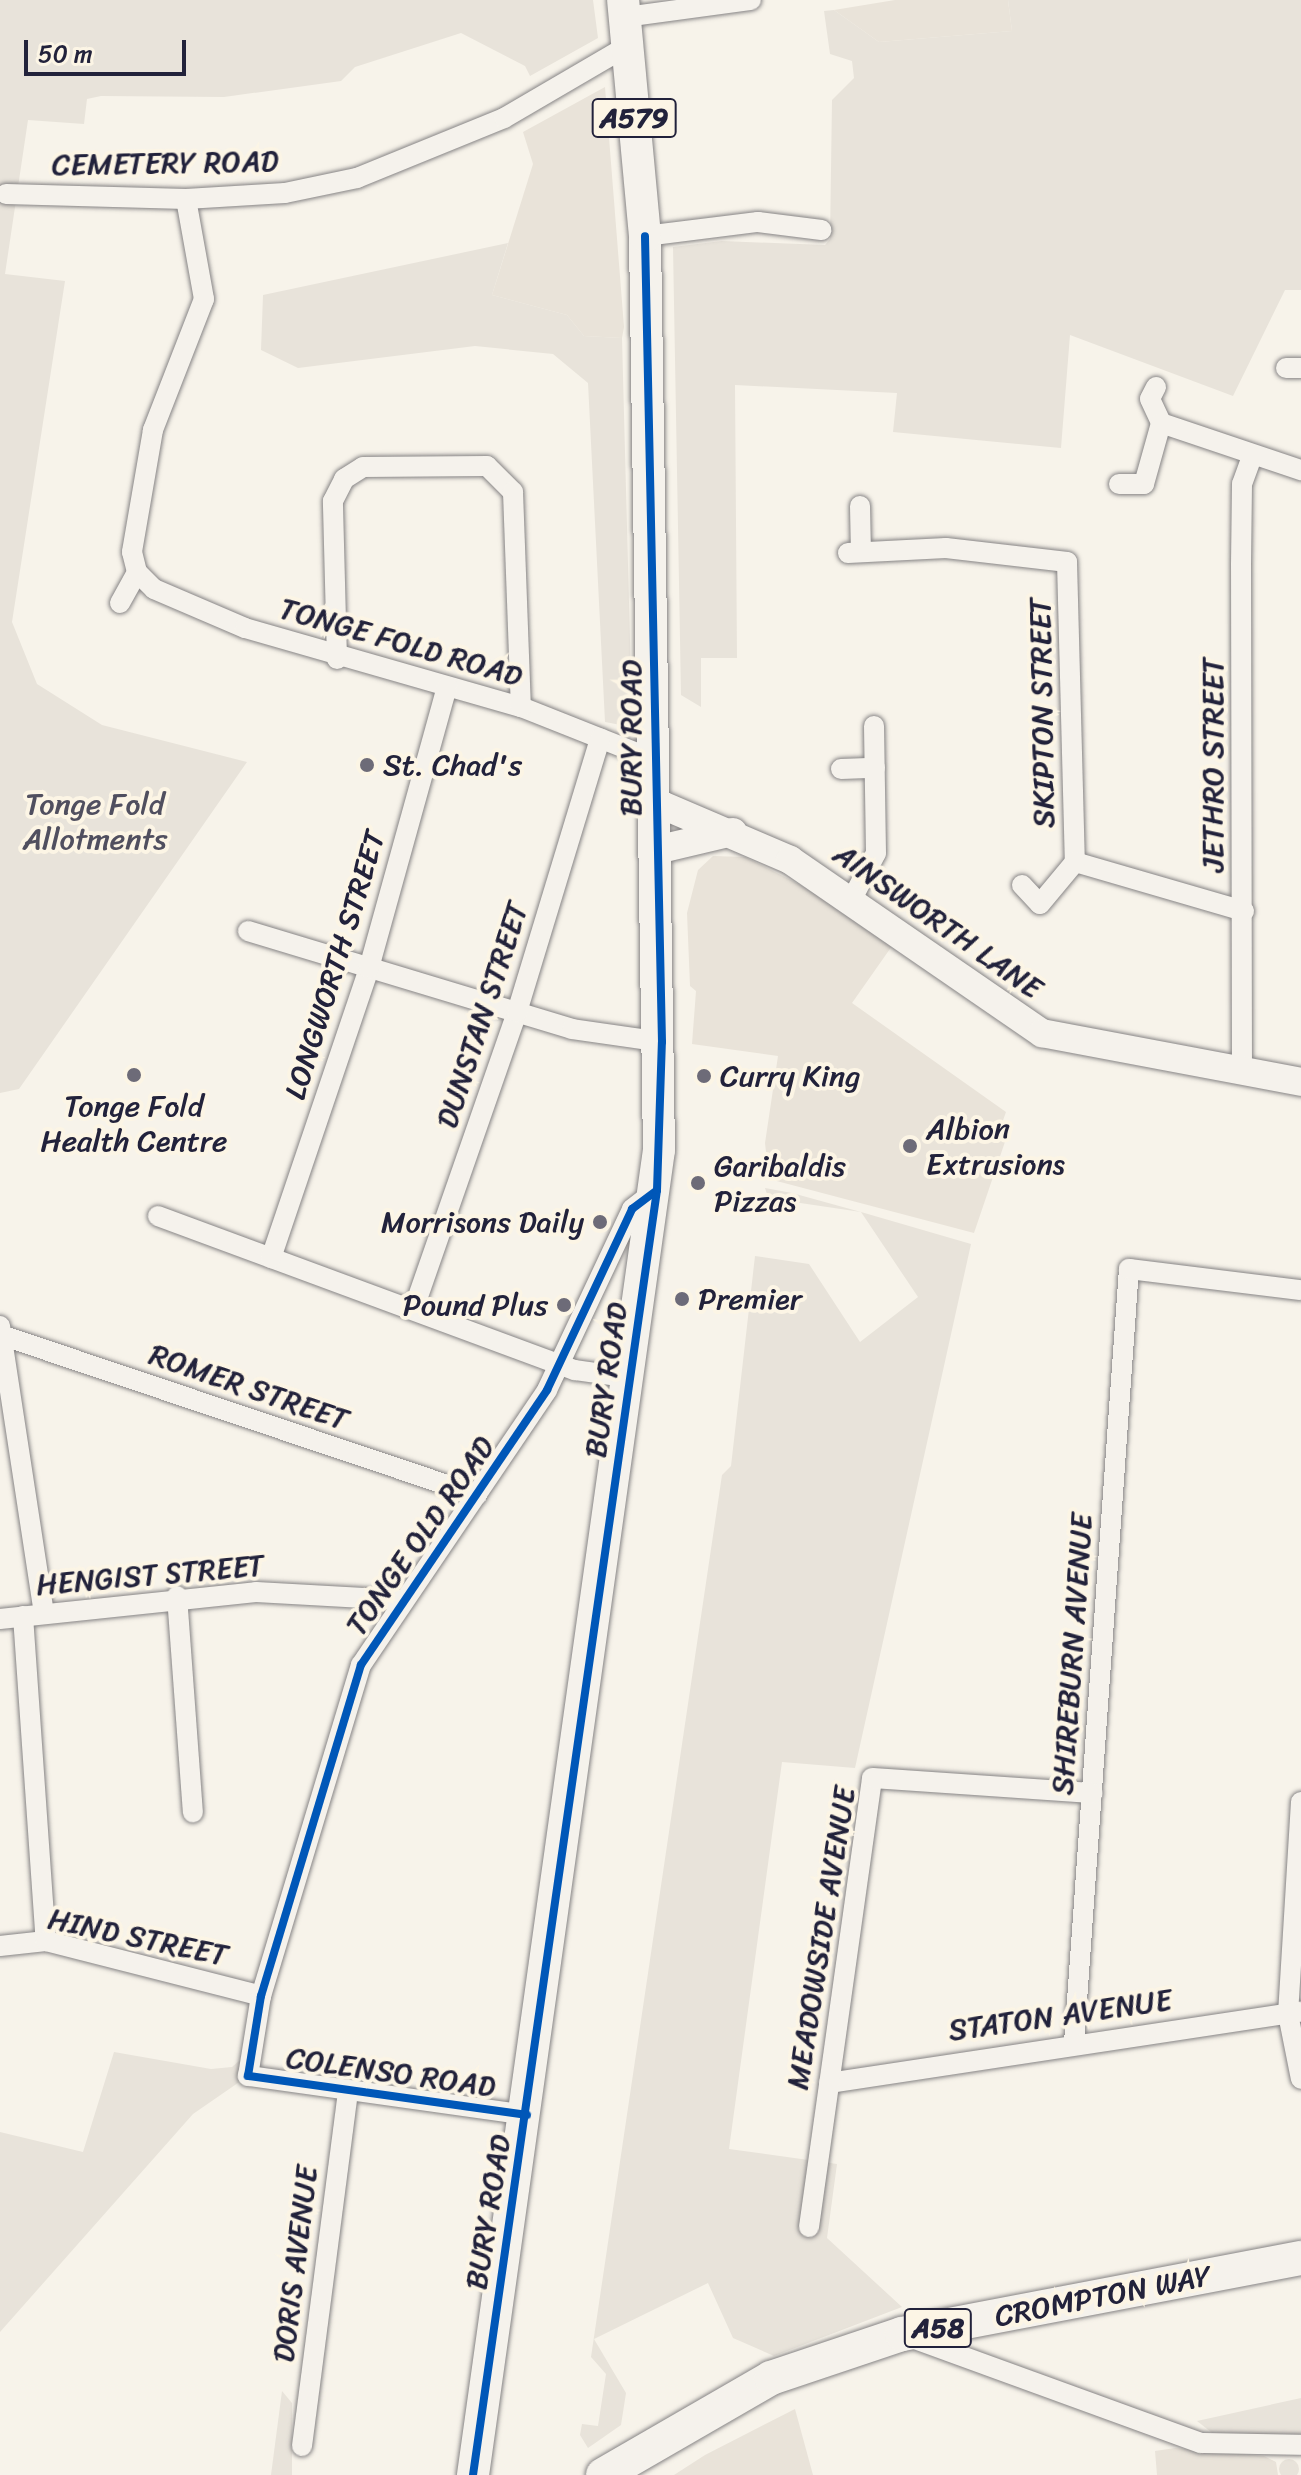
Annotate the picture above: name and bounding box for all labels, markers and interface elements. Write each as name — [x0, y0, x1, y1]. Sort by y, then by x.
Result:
scale bar — [28, 24, 190, 74]
text: 50 m — [38, 33, 93, 75]
road number: A579 — [590, 94, 678, 142]
street label: CEMETERY ROAD — [51, 143, 279, 183]
street label: TONGE FOLD ROAD — [275, 590, 527, 694]
street label: SKIPTON STREET — [1022, 596, 1062, 830]
street label: JETHRO STREET — [1195, 657, 1231, 873]
street label: BURY ROAD — [613, 660, 649, 816]
place label: St. Chad's — [383, 747, 521, 783]
marker: St. Chad's — [358, 756, 376, 774]
park label: Tonge Fold Allotments — [23, 786, 167, 856]
street label: LONGWORTH STREET — [277, 826, 393, 1104]
street label: AINSWORTH LANE — [827, 836, 1049, 1006]
street label: DUNSTAN STREET — [428, 896, 536, 1134]
place label: Curry King — [720, 1058, 860, 1094]
marker: Tonge Fold Health Centre — [125, 1066, 143, 1084]
marker: Curry King — [695, 1067, 713, 1085]
place label: Tonge Fold Health Centre — [40, 1088, 228, 1158]
place label: Albion Extrusions — [926, 1111, 1065, 1182]
marker: Albion Extrusions — [901, 1137, 919, 1155]
place label: Garibaldis Pizzas — [714, 1148, 846, 1218]
marker: Garibaldis Pizzas — [689, 1174, 707, 1192]
place label: Morrisons Daily — [381, 1204, 584, 1240]
marker: Morrisons Daily — [591, 1213, 609, 1231]
place label: Premier — [698, 1281, 802, 1317]
place label: Pound Plus — [402, 1287, 548, 1323]
marker: Premier — [673, 1290, 691, 1308]
marker: Pound Plus — [555, 1296, 573, 1314]
street label: BURY ROAD — [577, 1300, 635, 1460]
street label: ROMER STREET — [145, 1336, 353, 1438]
street label: TONGE OLD ROAD — [338, 1430, 502, 1642]
street label: SHIREBURN AVENUE — [1044, 1512, 1100, 1796]
street label: HENGIST STREET — [33, 1547, 267, 1603]
street label: MEADOWSIDE AVENUE — [779, 1784, 863, 2092]
street label: HIND STREET — [45, 1900, 231, 1974]
street label: STATON AVENUE — [946, 1982, 1174, 2048]
street label: COLENSO ROAD — [284, 2039, 498, 2105]
street label: BURY ROAD — [458, 2132, 518, 2292]
street label: DORIS AVENUE — [265, 2163, 325, 2365]
street label: CROMPTON WAY — [992, 2257, 1214, 2335]
road number: A58 — [902, 2304, 974, 2352]

